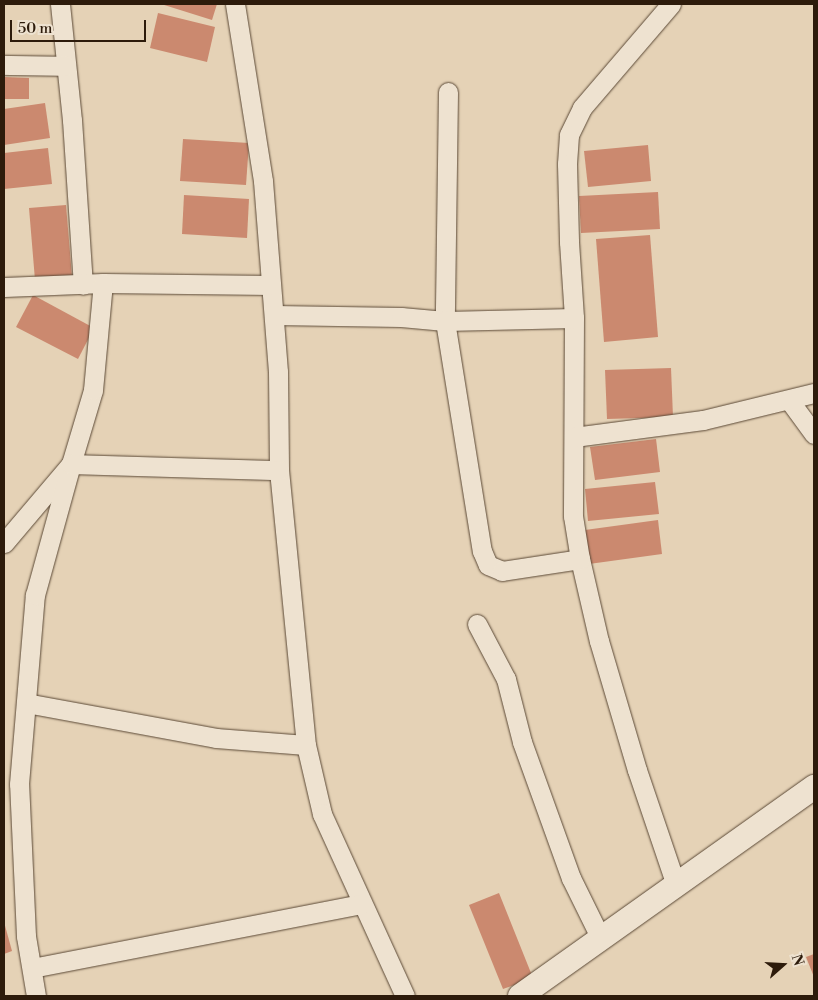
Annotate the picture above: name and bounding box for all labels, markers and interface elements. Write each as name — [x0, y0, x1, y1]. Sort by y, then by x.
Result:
scale bar — [12, 10, 149, 42]
text: 50 m — [18, 19, 52, 38]
north arrow — [758, 940, 808, 990]
text: N — [787, 952, 807, 968]

